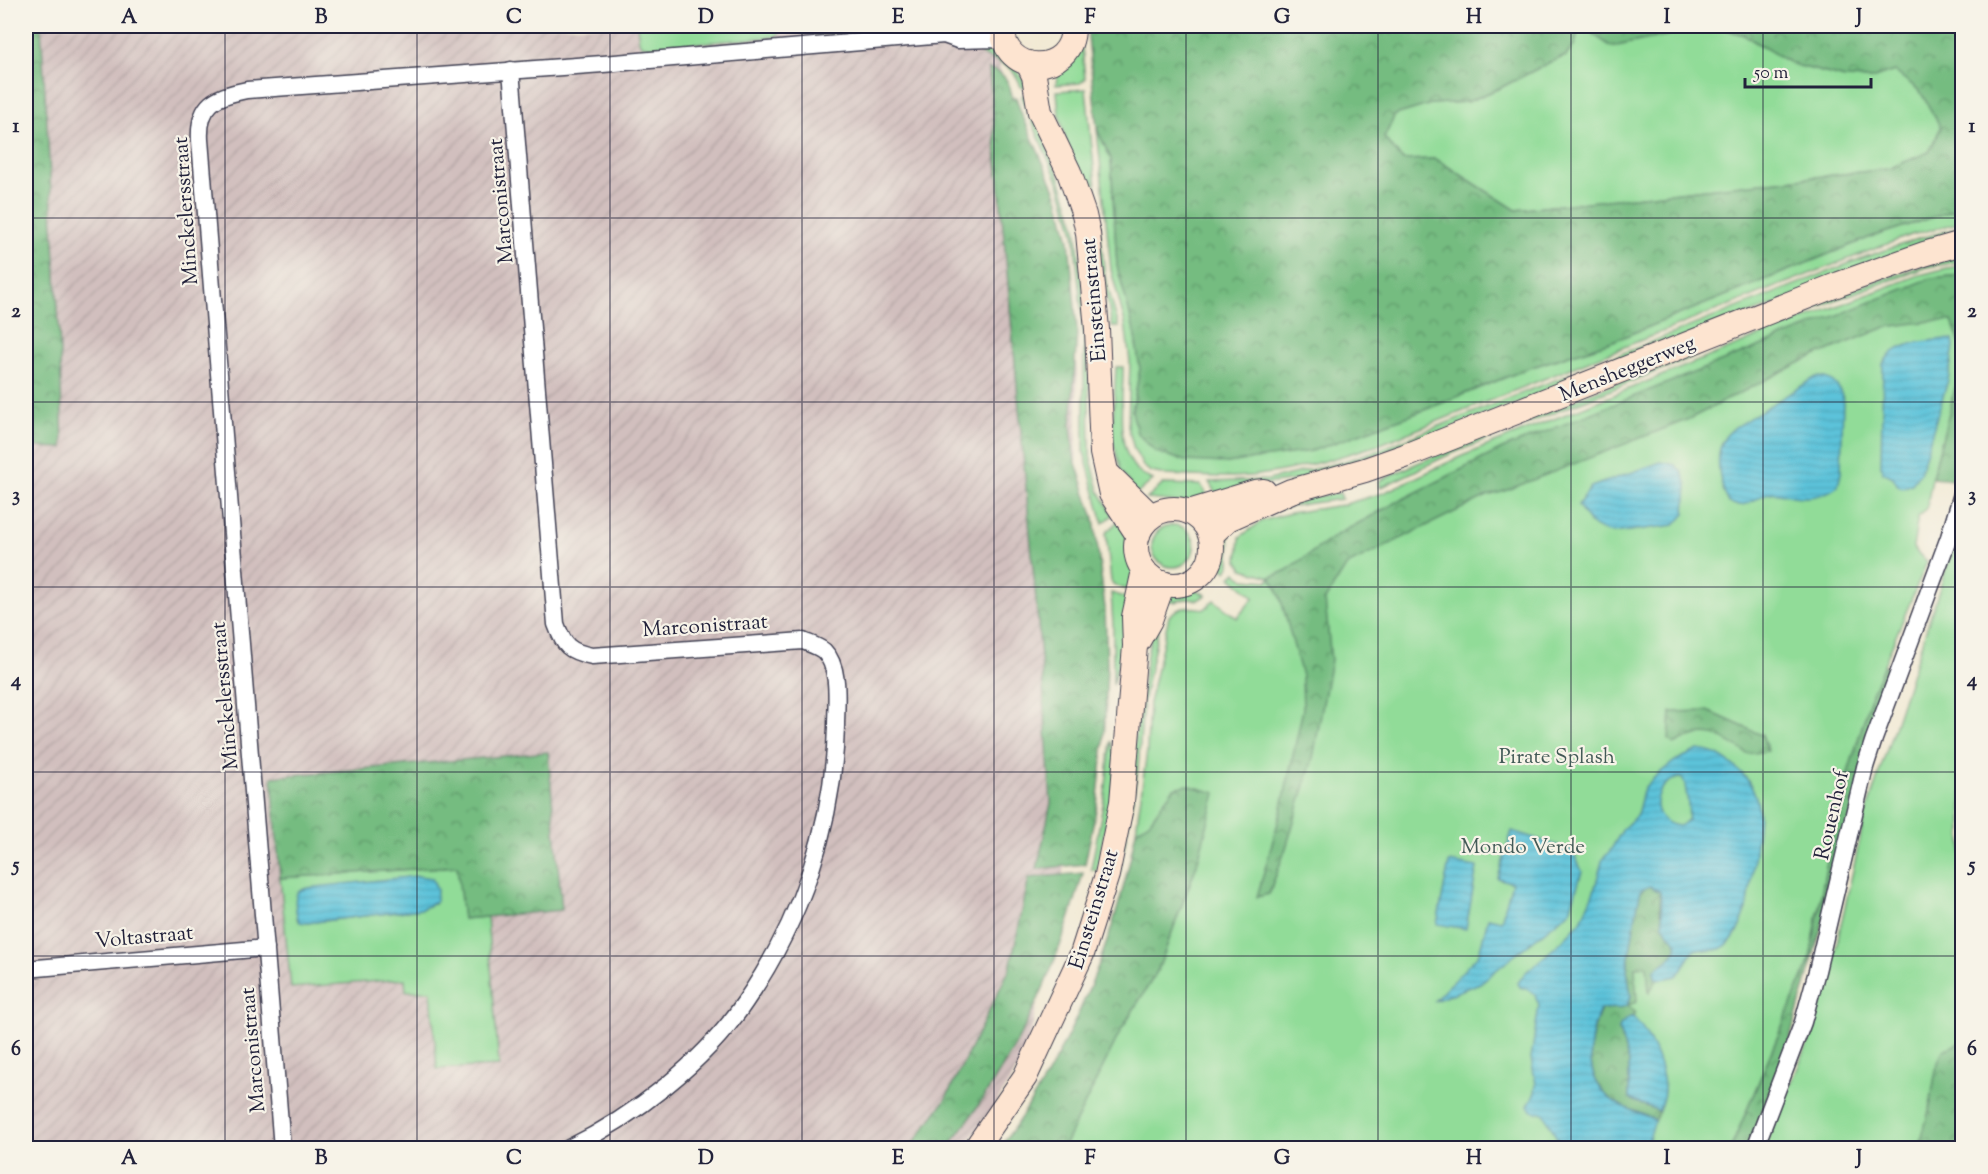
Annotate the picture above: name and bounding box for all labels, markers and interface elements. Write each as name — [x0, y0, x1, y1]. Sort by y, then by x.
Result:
text: A — [121, 4, 138, 33]
text: B — [315, 4, 328, 33]
text: C — [506, 4, 522, 33]
text: D — [698, 4, 714, 33]
text: E — [892, 4, 905, 33]
text: F — [1084, 4, 1096, 33]
text: G — [1274, 4, 1291, 33]
text: H — [1466, 4, 1482, 33]
text: I — [1664, 4, 1671, 33]
text: J — [1854, 4, 1862, 33]
scale bar — [1745, 51, 1871, 89]
text: 50 m — [1753, 61, 1789, 87]
text: 1 — [13, 113, 20, 142]
text: 1 — [1969, 113, 1976, 142]
street label: Minckelersstraat — [167, 136, 207, 286]
street label: Marconistraat — [482, 137, 522, 265]
street label: Einsteinstraat — [1075, 237, 1115, 363]
text: 2 — [11, 298, 21, 327]
text: 2 — [1967, 298, 1977, 327]
street label: Mensheggerweg — [1555, 329, 1700, 411]
text: 3 — [12, 482, 20, 511]
text: 3 — [1968, 482, 1976, 511]
street label: Marconistraat — [641, 608, 769, 646]
street label: Minckelersstraat — [205, 620, 247, 771]
text: 4 — [10, 667, 21, 696]
text: 4 — [1966, 667, 1977, 696]
park label: Pirate Splash — [1499, 743, 1615, 773]
street label: Rouenhof — [1808, 766, 1858, 863]
park label: Mondo Verde — [1461, 833, 1585, 863]
street label: Einsteinstraat — [1062, 846, 1127, 973]
text: 5 — [11, 852, 20, 881]
text: 5 — [1967, 852, 1976, 881]
street label: Voltastraat — [94, 919, 195, 957]
street label: Marconistraat — [234, 986, 274, 1114]
text: 6 — [11, 1036, 21, 1065]
text: 6 — [1967, 1036, 1977, 1065]
text: A — [121, 1145, 138, 1174]
text: B — [315, 1145, 328, 1174]
text: C — [506, 1145, 522, 1174]
text: D — [698, 1145, 714, 1174]
text: E — [892, 1145, 905, 1174]
text: F — [1084, 1145, 1096, 1174]
text: G — [1274, 1145, 1291, 1174]
text: H — [1466, 1145, 1482, 1174]
text: I — [1664, 1145, 1671, 1174]
text: J — [1854, 1145, 1862, 1174]

